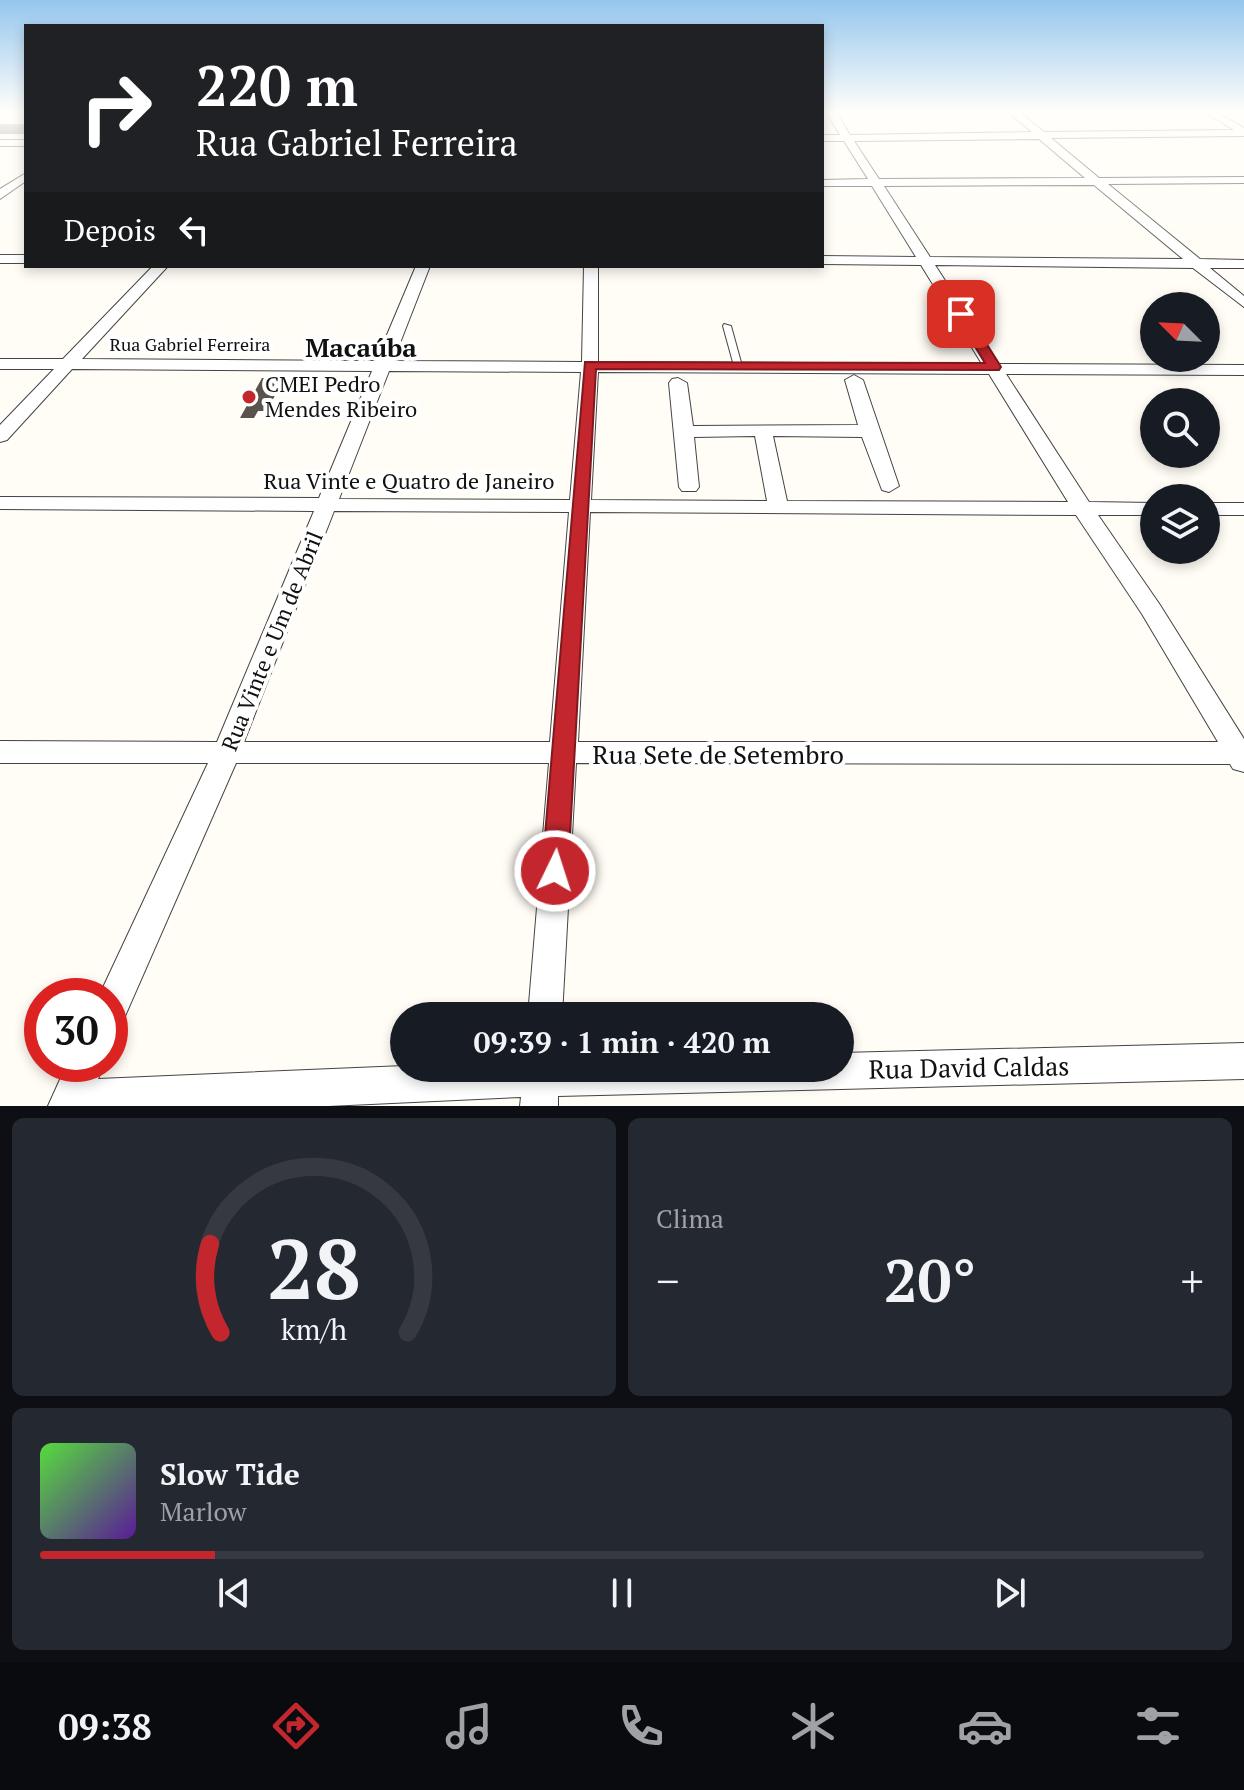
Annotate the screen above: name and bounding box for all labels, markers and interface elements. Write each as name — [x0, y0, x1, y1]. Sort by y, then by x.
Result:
text: 220 m — [196, 48, 358, 122]
icon: right — [64, 56, 168, 160]
text: Rua Gabriel Ferreira — [196, 119, 518, 166]
icon: left — [172, 208, 216, 252]
text: Depois — [64, 210, 156, 250]
pin — [927, 280, 995, 348]
icon: arrive — [939, 292, 983, 336]
north arrow — [1140, 292, 1220, 372]
map controls — [1140, 292, 1220, 564]
district label: Macaúba — [305, 330, 417, 364]
street label: Rua Gabriel Ferreira — [110, 332, 270, 356]
place label: CMEI Pedro Mendes Ribeiro — [265, 369, 417, 423]
marker: CMEI Pedro Mendes Ribeiro — [240, 388, 258, 406]
button: search — [1140, 388, 1220, 468]
street label: Rua Vinte e Quatro de Janeiro — [264, 466, 554, 495]
button: layers — [1140, 484, 1220, 564]
street label: Rua Vinte e Um de Abril — [214, 527, 329, 755]
street label: Rua Sete de Setembro — [592, 737, 844, 771]
position arrow — [513, 829, 597, 913]
speed limit sign: 30 — [24, 978, 128, 1082]
text: 09:39 · 1 min · 420 m — [474, 1022, 770, 1062]
street label: Rua David Caldas — [868, 1048, 1070, 1086]
text: Clima — [656, 1201, 724, 1235]
text: 28 — [267, 1213, 361, 1323]
text: 20° — [884, 1240, 976, 1319]
text: − — [656, 1251, 679, 1310]
text: + — [1181, 1251, 1204, 1310]
text: km/h — [281, 1310, 347, 1348]
text: Slow Tide — [160, 1454, 300, 1494]
text: Marlow — [160, 1494, 246, 1528]
icon: previous — [212, 1571, 256, 1615]
icon: pause — [600, 1571, 644, 1615]
icon: next — [988, 1571, 1032, 1615]
icon: directions — [268, 1698, 324, 1754]
icon: music — [441, 1698, 497, 1754]
icon: phone — [613, 1698, 669, 1754]
icon: climate — [785, 1698, 841, 1754]
icon: car — [957, 1698, 1013, 1754]
icon: filters — [1130, 1698, 1186, 1754]
text: 09:38 — [58, 1703, 152, 1750]

